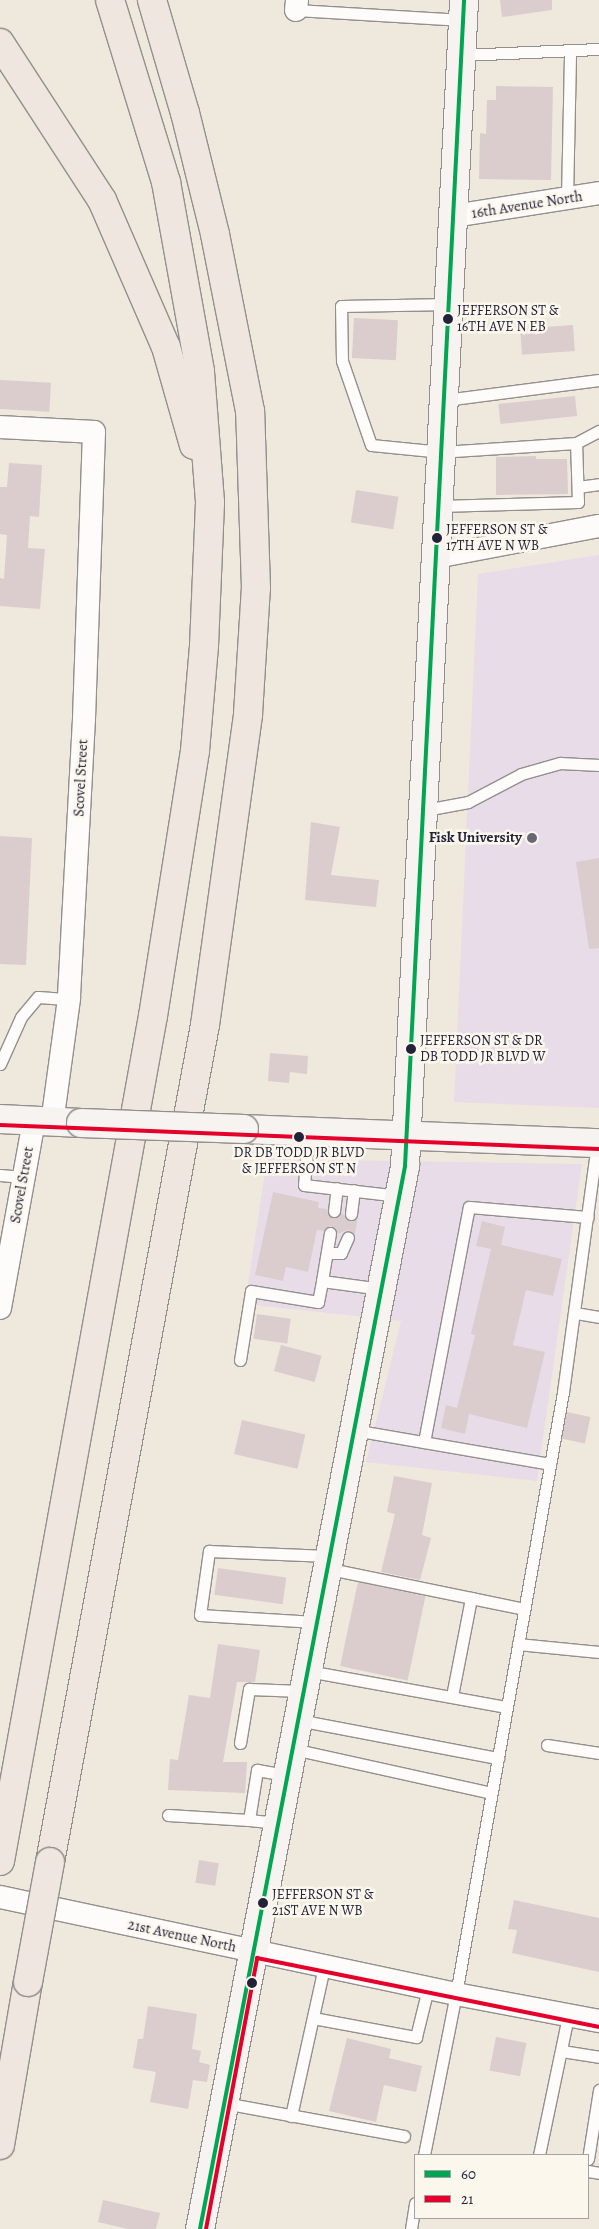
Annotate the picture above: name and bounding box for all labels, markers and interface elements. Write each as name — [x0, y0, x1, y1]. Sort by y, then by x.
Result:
street label: 16th Avenue North — [470, 187, 584, 223]
place label: JEFFERSON ST & 16TH AVE N EB — [457, 303, 558, 336]
marker: JEFFERSON ST & 16TH AVE N EB — [443, 314, 453, 324]
place label: JEFFERSON ST & 17TH AVE N WB — [446, 522, 547, 554]
marker: JEFFERSON ST & 17TH AVE N WB — [432, 533, 442, 543]
street label: Scovel Street — [70, 739, 92, 817]
place label: Fisk University — [429, 829, 522, 847]
marker: Fisk University — [526, 832, 538, 844]
place label: JEFFERSON ST & DR DB TODD JR BLVD W — [420, 1033, 545, 1066]
marker: JEFFERSON ST & DR DB TODD JR BLVD W — [406, 1044, 416, 1054]
marker: DR DB TODD JR BLVD & JEFFERSON ST N — [294, 1132, 304, 1142]
street label: Scovel Street — [6, 1145, 38, 1225]
place label: DR DB TODD JR BLVD & JEFFERSON ST N — [234, 1145, 364, 1178]
place label: JEFFERSON ST & 21ST AVE N WB — [272, 1887, 373, 1920]
marker: JEFFERSON ST & 21ST AVE N WB — [258, 1898, 268, 1908]
street label: 21st Avenue North — [126, 1916, 238, 1956]
unlabelled marker — [247, 1978, 257, 1988]
legend — [414, 2154, 589, 2219]
text: 60 — [461, 2164, 476, 2184]
text: 21 — [461, 2189, 473, 2209]

